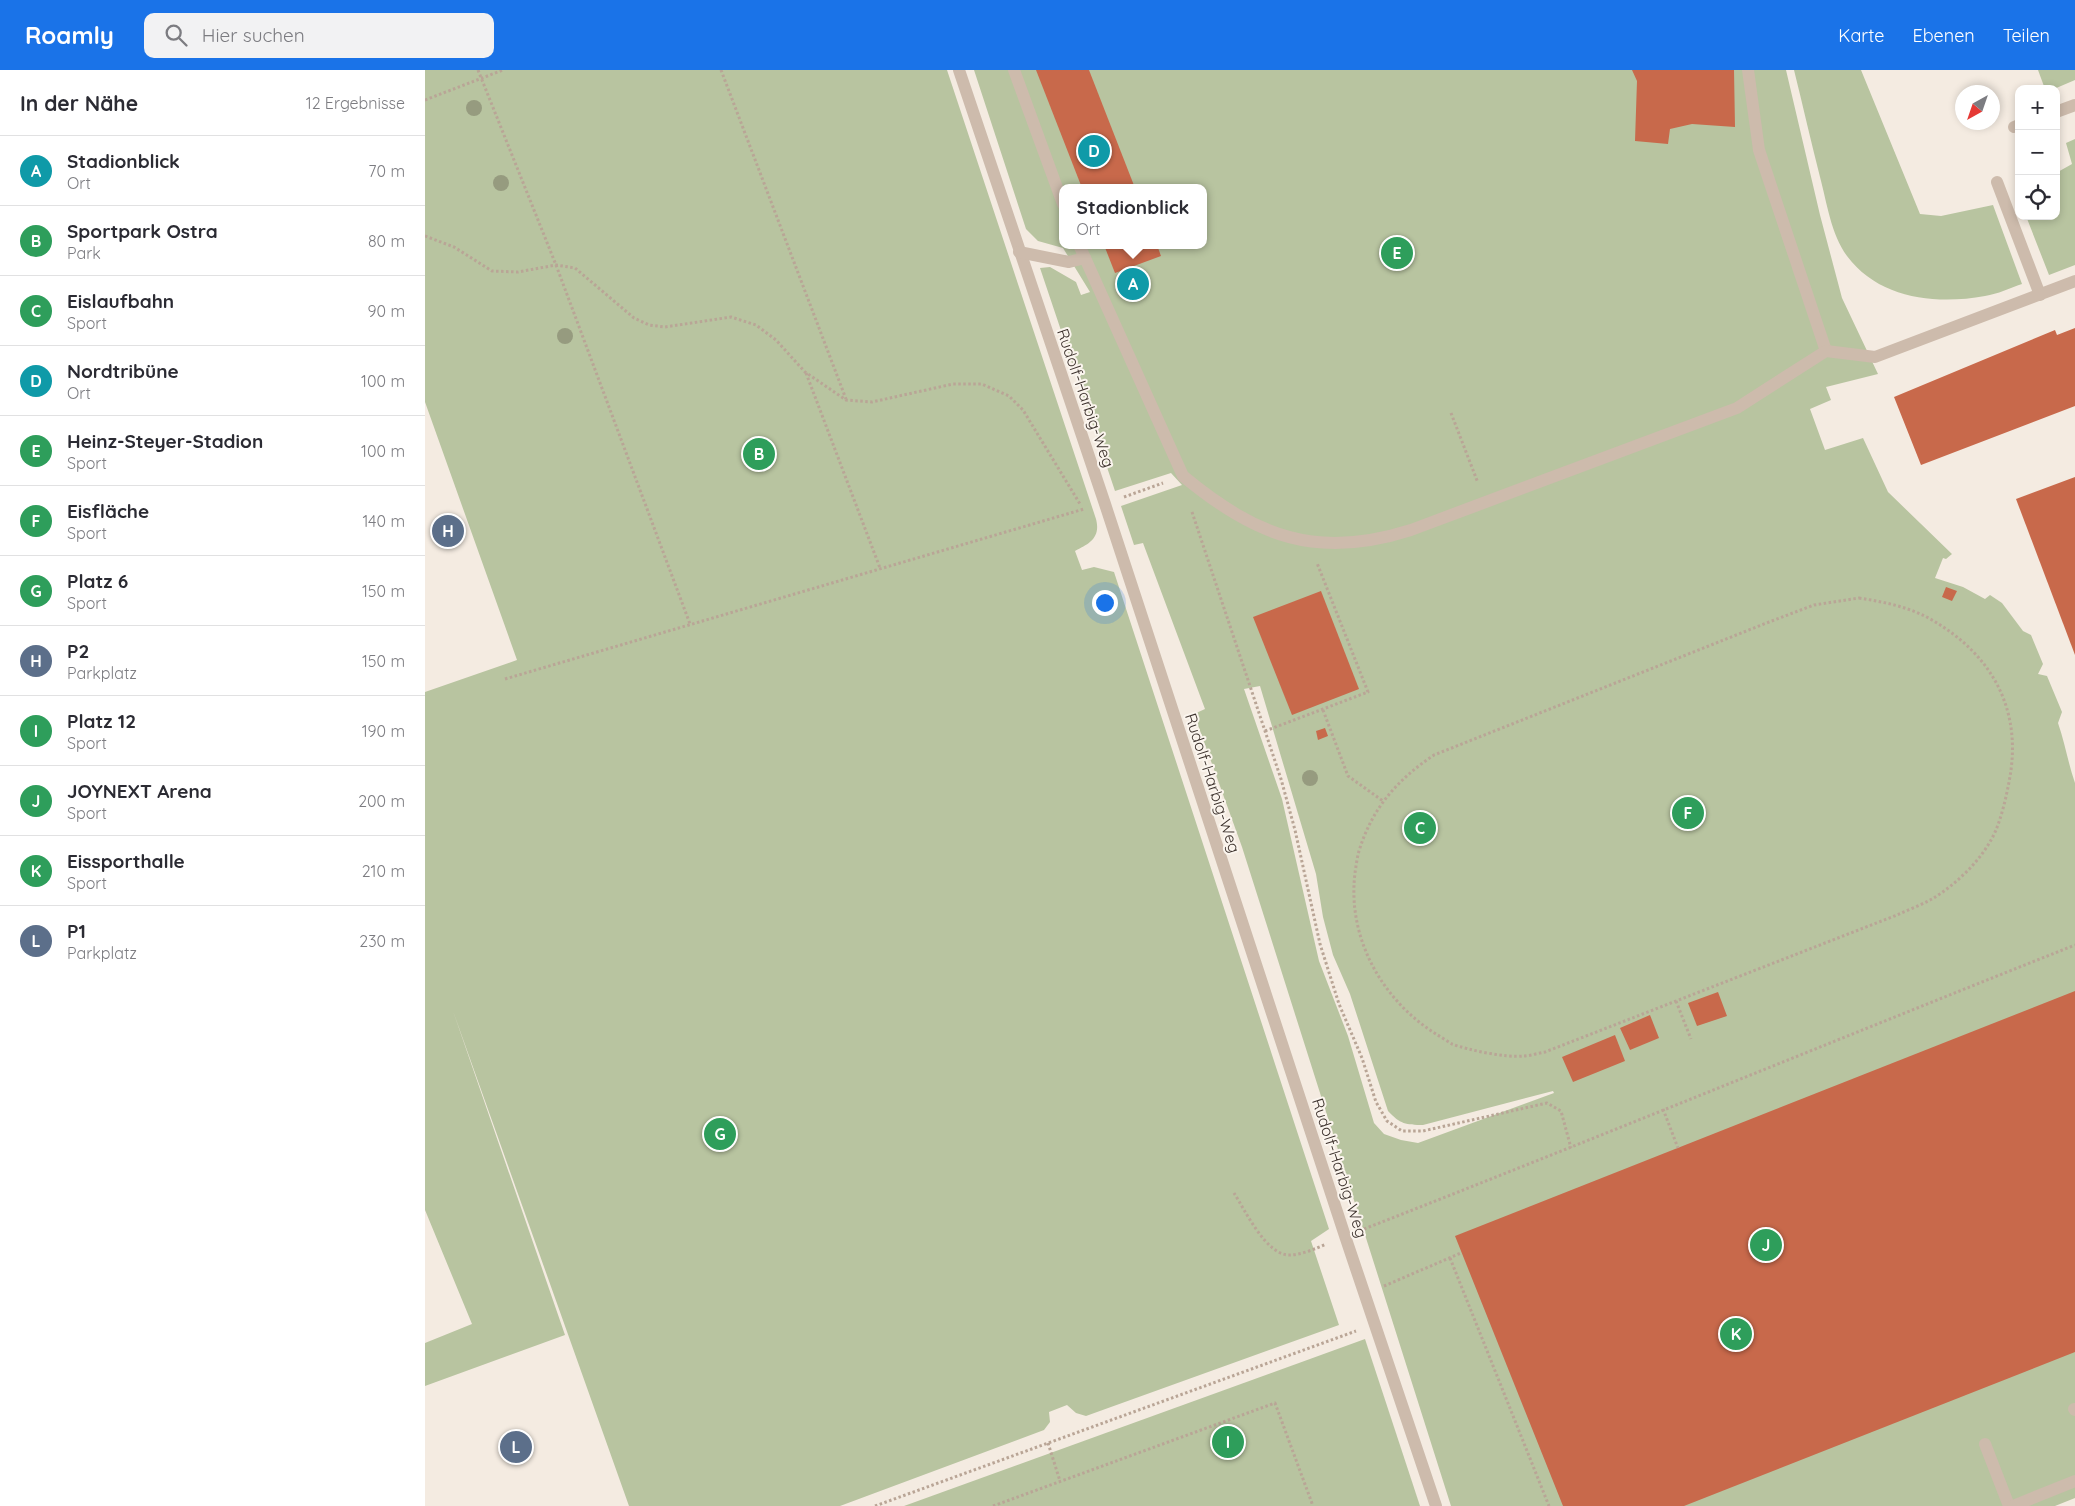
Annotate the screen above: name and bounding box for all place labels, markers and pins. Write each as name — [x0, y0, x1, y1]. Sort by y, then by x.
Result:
pin: D — [1078, 132, 1110, 170]
pin: E — [1381, 234, 1413, 272]
pin: A — [1117, 265, 1149, 303]
pin: B — [743, 435, 775, 473]
pin: H — [432, 512, 464, 550]
pin: F — [1672, 794, 1704, 832]
pin: C — [1404, 809, 1436, 847]
pin: G — [704, 1115, 736, 1153]
pin: J — [1750, 1226, 1782, 1264]
pin: K — [1720, 1315, 1752, 1353]
pin: I — [1212, 1423, 1244, 1461]
pin: L — [500, 1428, 532, 1466]

